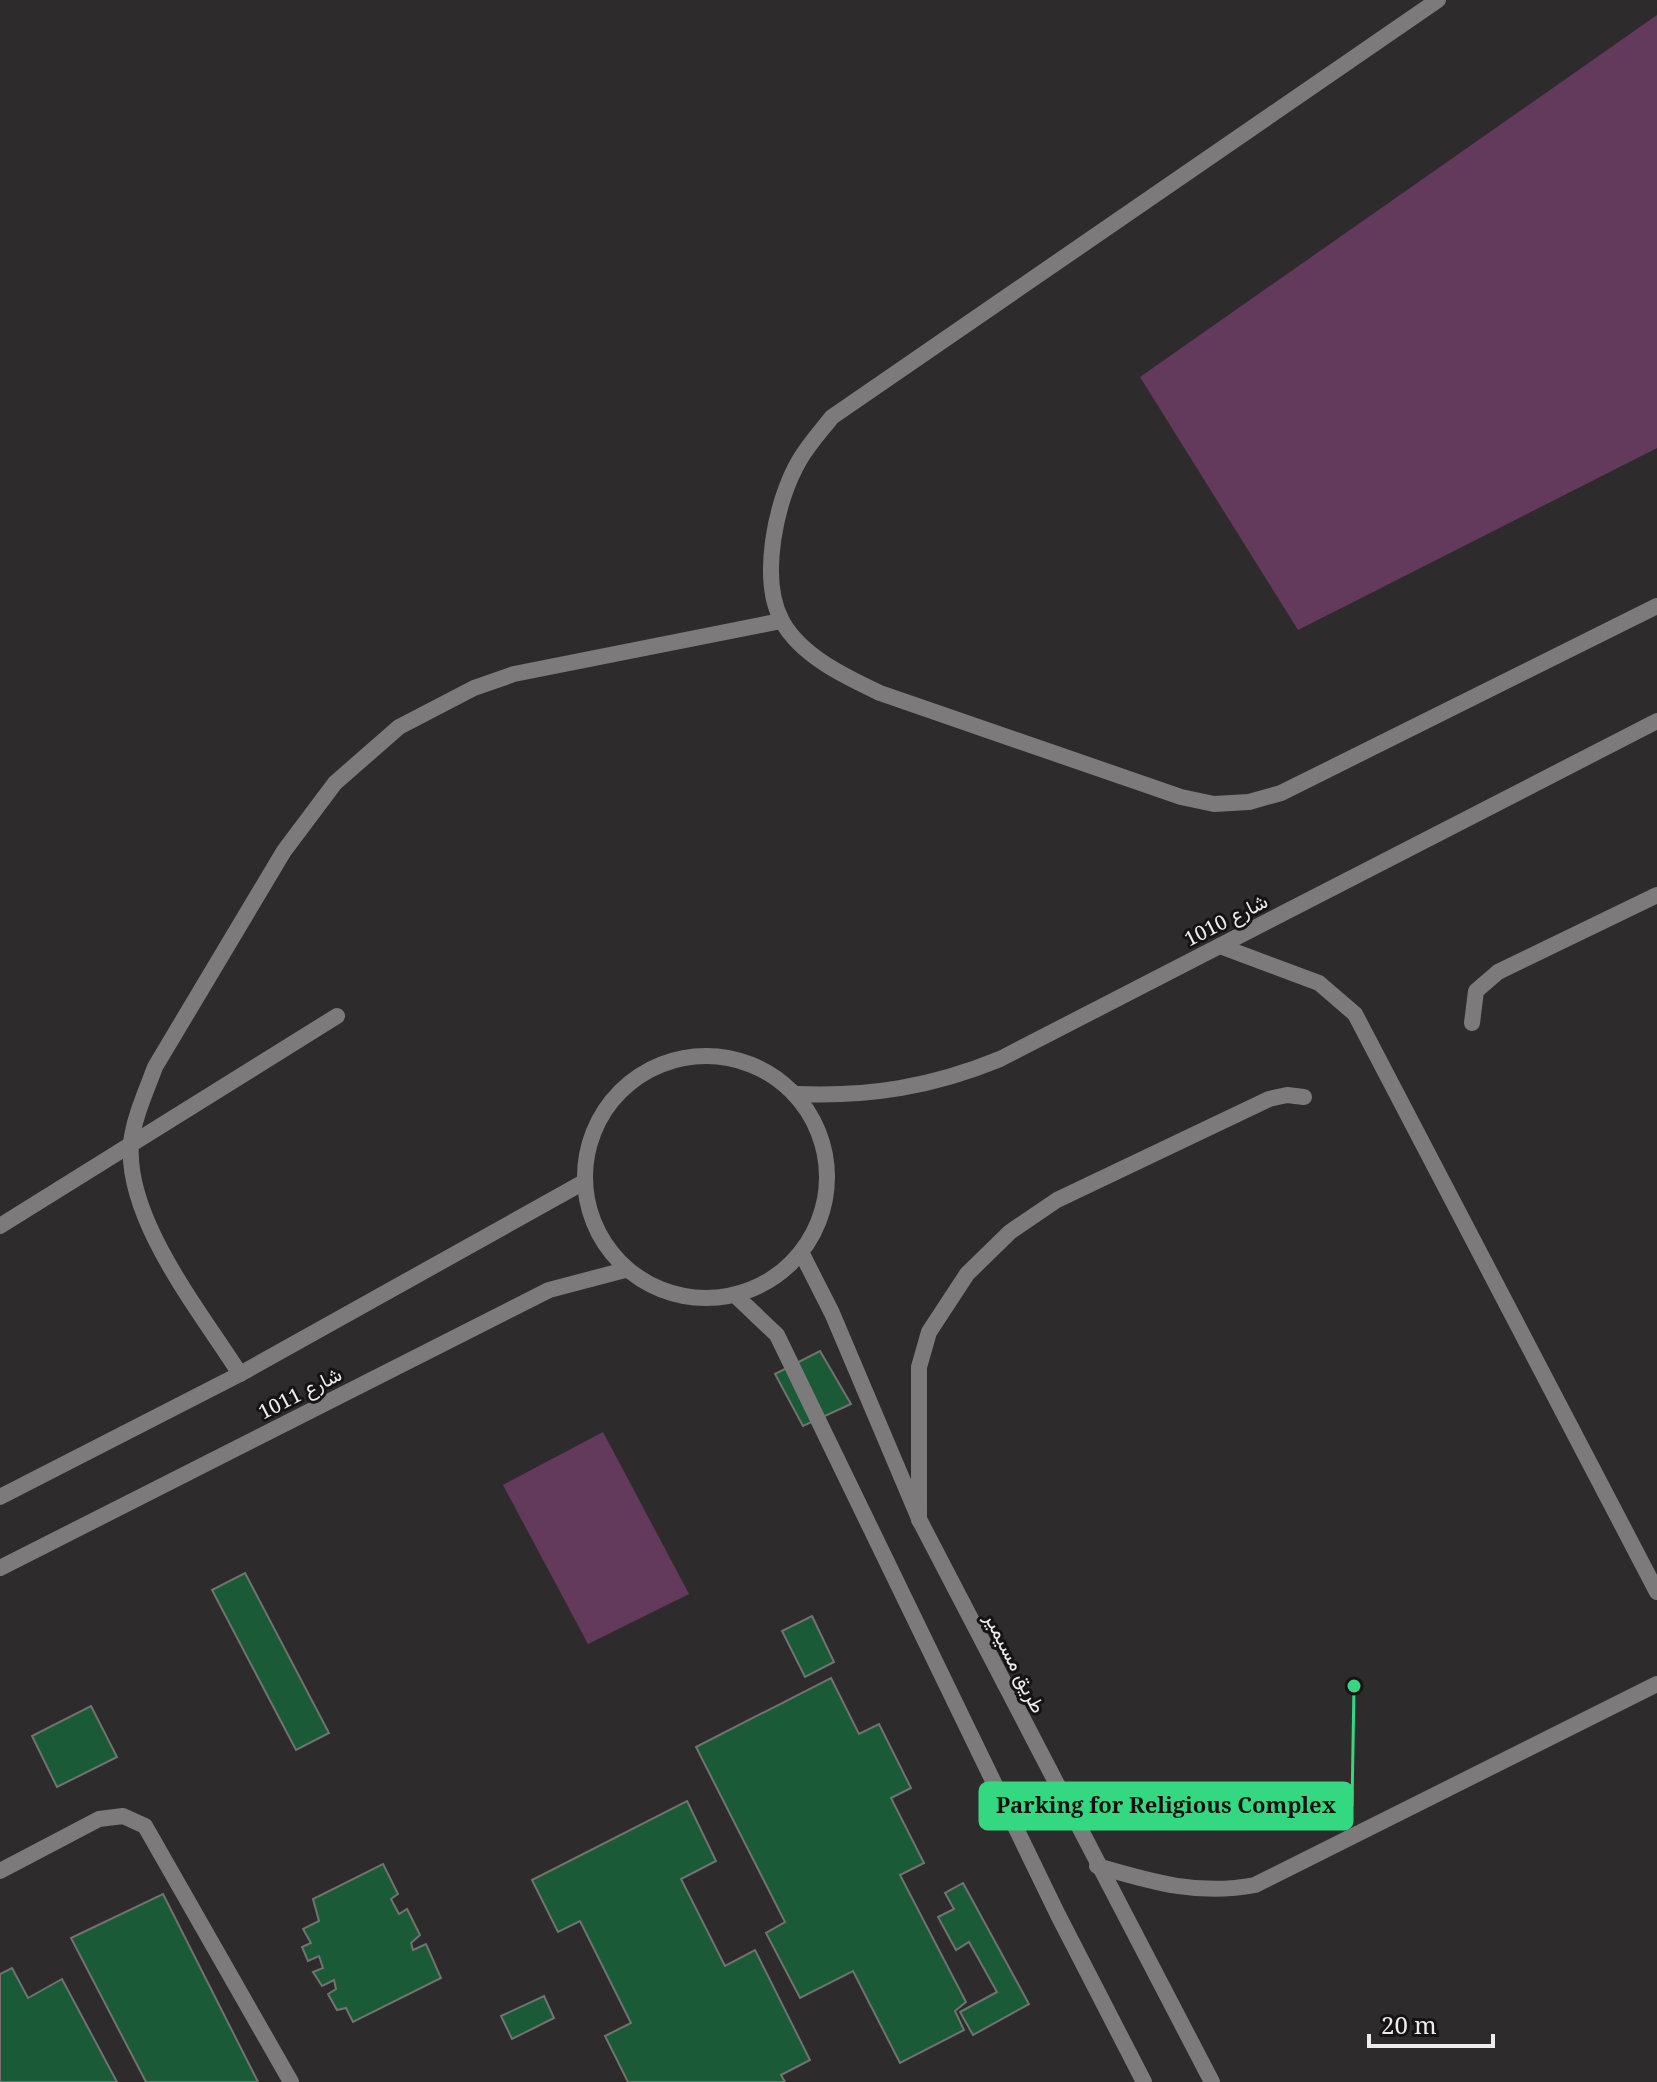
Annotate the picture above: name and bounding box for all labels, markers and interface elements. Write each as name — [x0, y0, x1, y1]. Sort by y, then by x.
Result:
street label: شارع 1010 — [1179, 887, 1273, 953]
street label: شارع 1011 — [253, 1360, 347, 1426]
street label: طريق مسيمير — [978, 1607, 1052, 1718]
callout: Parking for Religious Complex — [980, 1783, 1352, 1829]
text: Parking for Religious Complex — [996, 1789, 1337, 1819]
scale bar — [1369, 1998, 1493, 2048]
text: 20 m — [1381, 2008, 1437, 2041]

